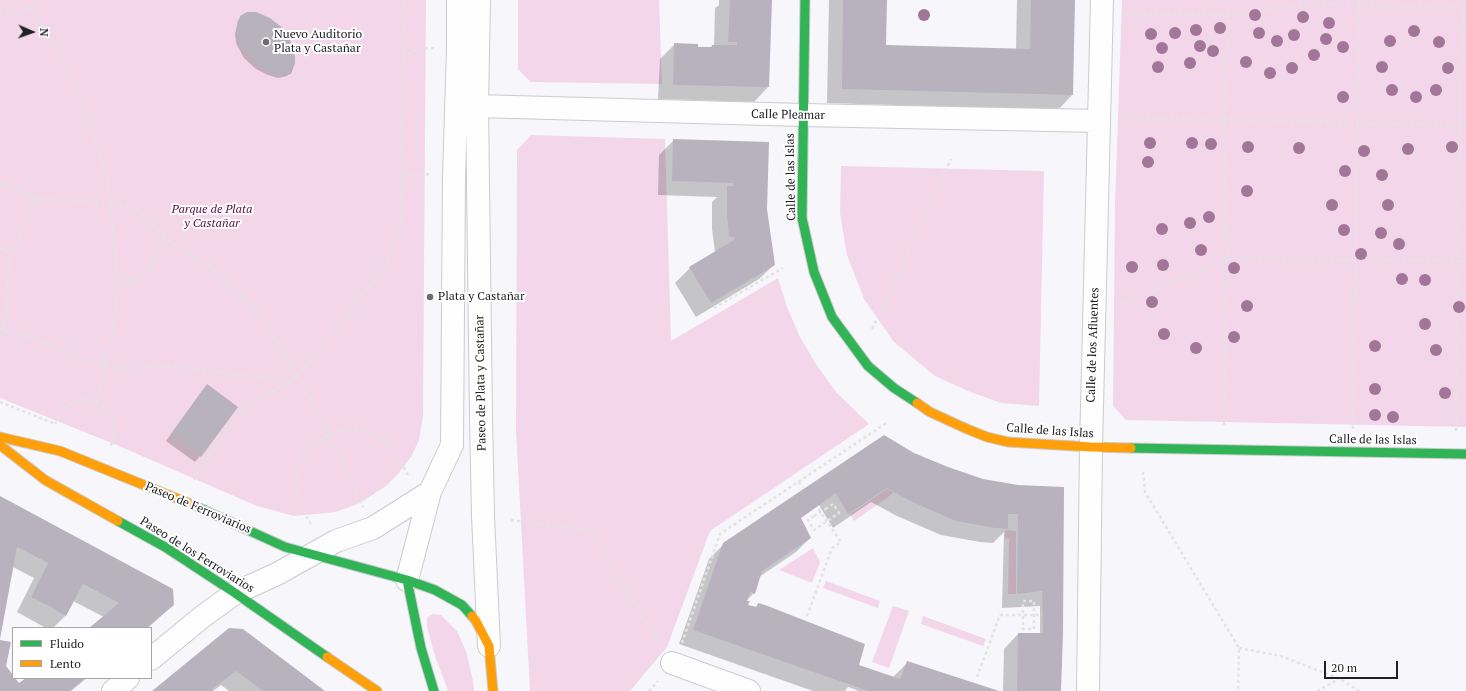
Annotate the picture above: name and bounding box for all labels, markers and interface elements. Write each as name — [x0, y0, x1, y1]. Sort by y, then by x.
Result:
north arrow — [12, 12, 52, 52]
text: N — [37, 28, 51, 37]
place label: Nuevo Auditorio Plata y Castañar — [274, 28, 362, 56]
marker: Nuevo Auditorio Plata y Castañar — [261, 37, 271, 47]
street label: Calle Pleamar — [751, 107, 825, 123]
street label: Calle de las Islas — [783, 133, 799, 221]
park label: Parque de Plata y Castañar — [172, 203, 252, 231]
street label: Calle de los Afluentes — [1084, 287, 1102, 403]
place label: Plata y Castañar — [438, 290, 525, 304]
marker: Plata y Castañar — [425, 292, 435, 302]
street label: Paseo de Plata y Castañar — [473, 315, 489, 451]
street label: Calle de las Islas — [1006, 421, 1094, 441]
street label: Calle de las Islas — [1329, 432, 1417, 448]
street label: Paseo de Ferroviarios — [143, 479, 253, 537]
street label: Paseo de los Ferroviarios — [137, 514, 257, 596]
legend — [12, 627, 152, 679]
text: Fluido — [50, 636, 84, 651]
scale bar — [1326, 653, 1400, 679]
text: Lento — [50, 656, 81, 671]
text: 20 m — [1331, 660, 1357, 675]

